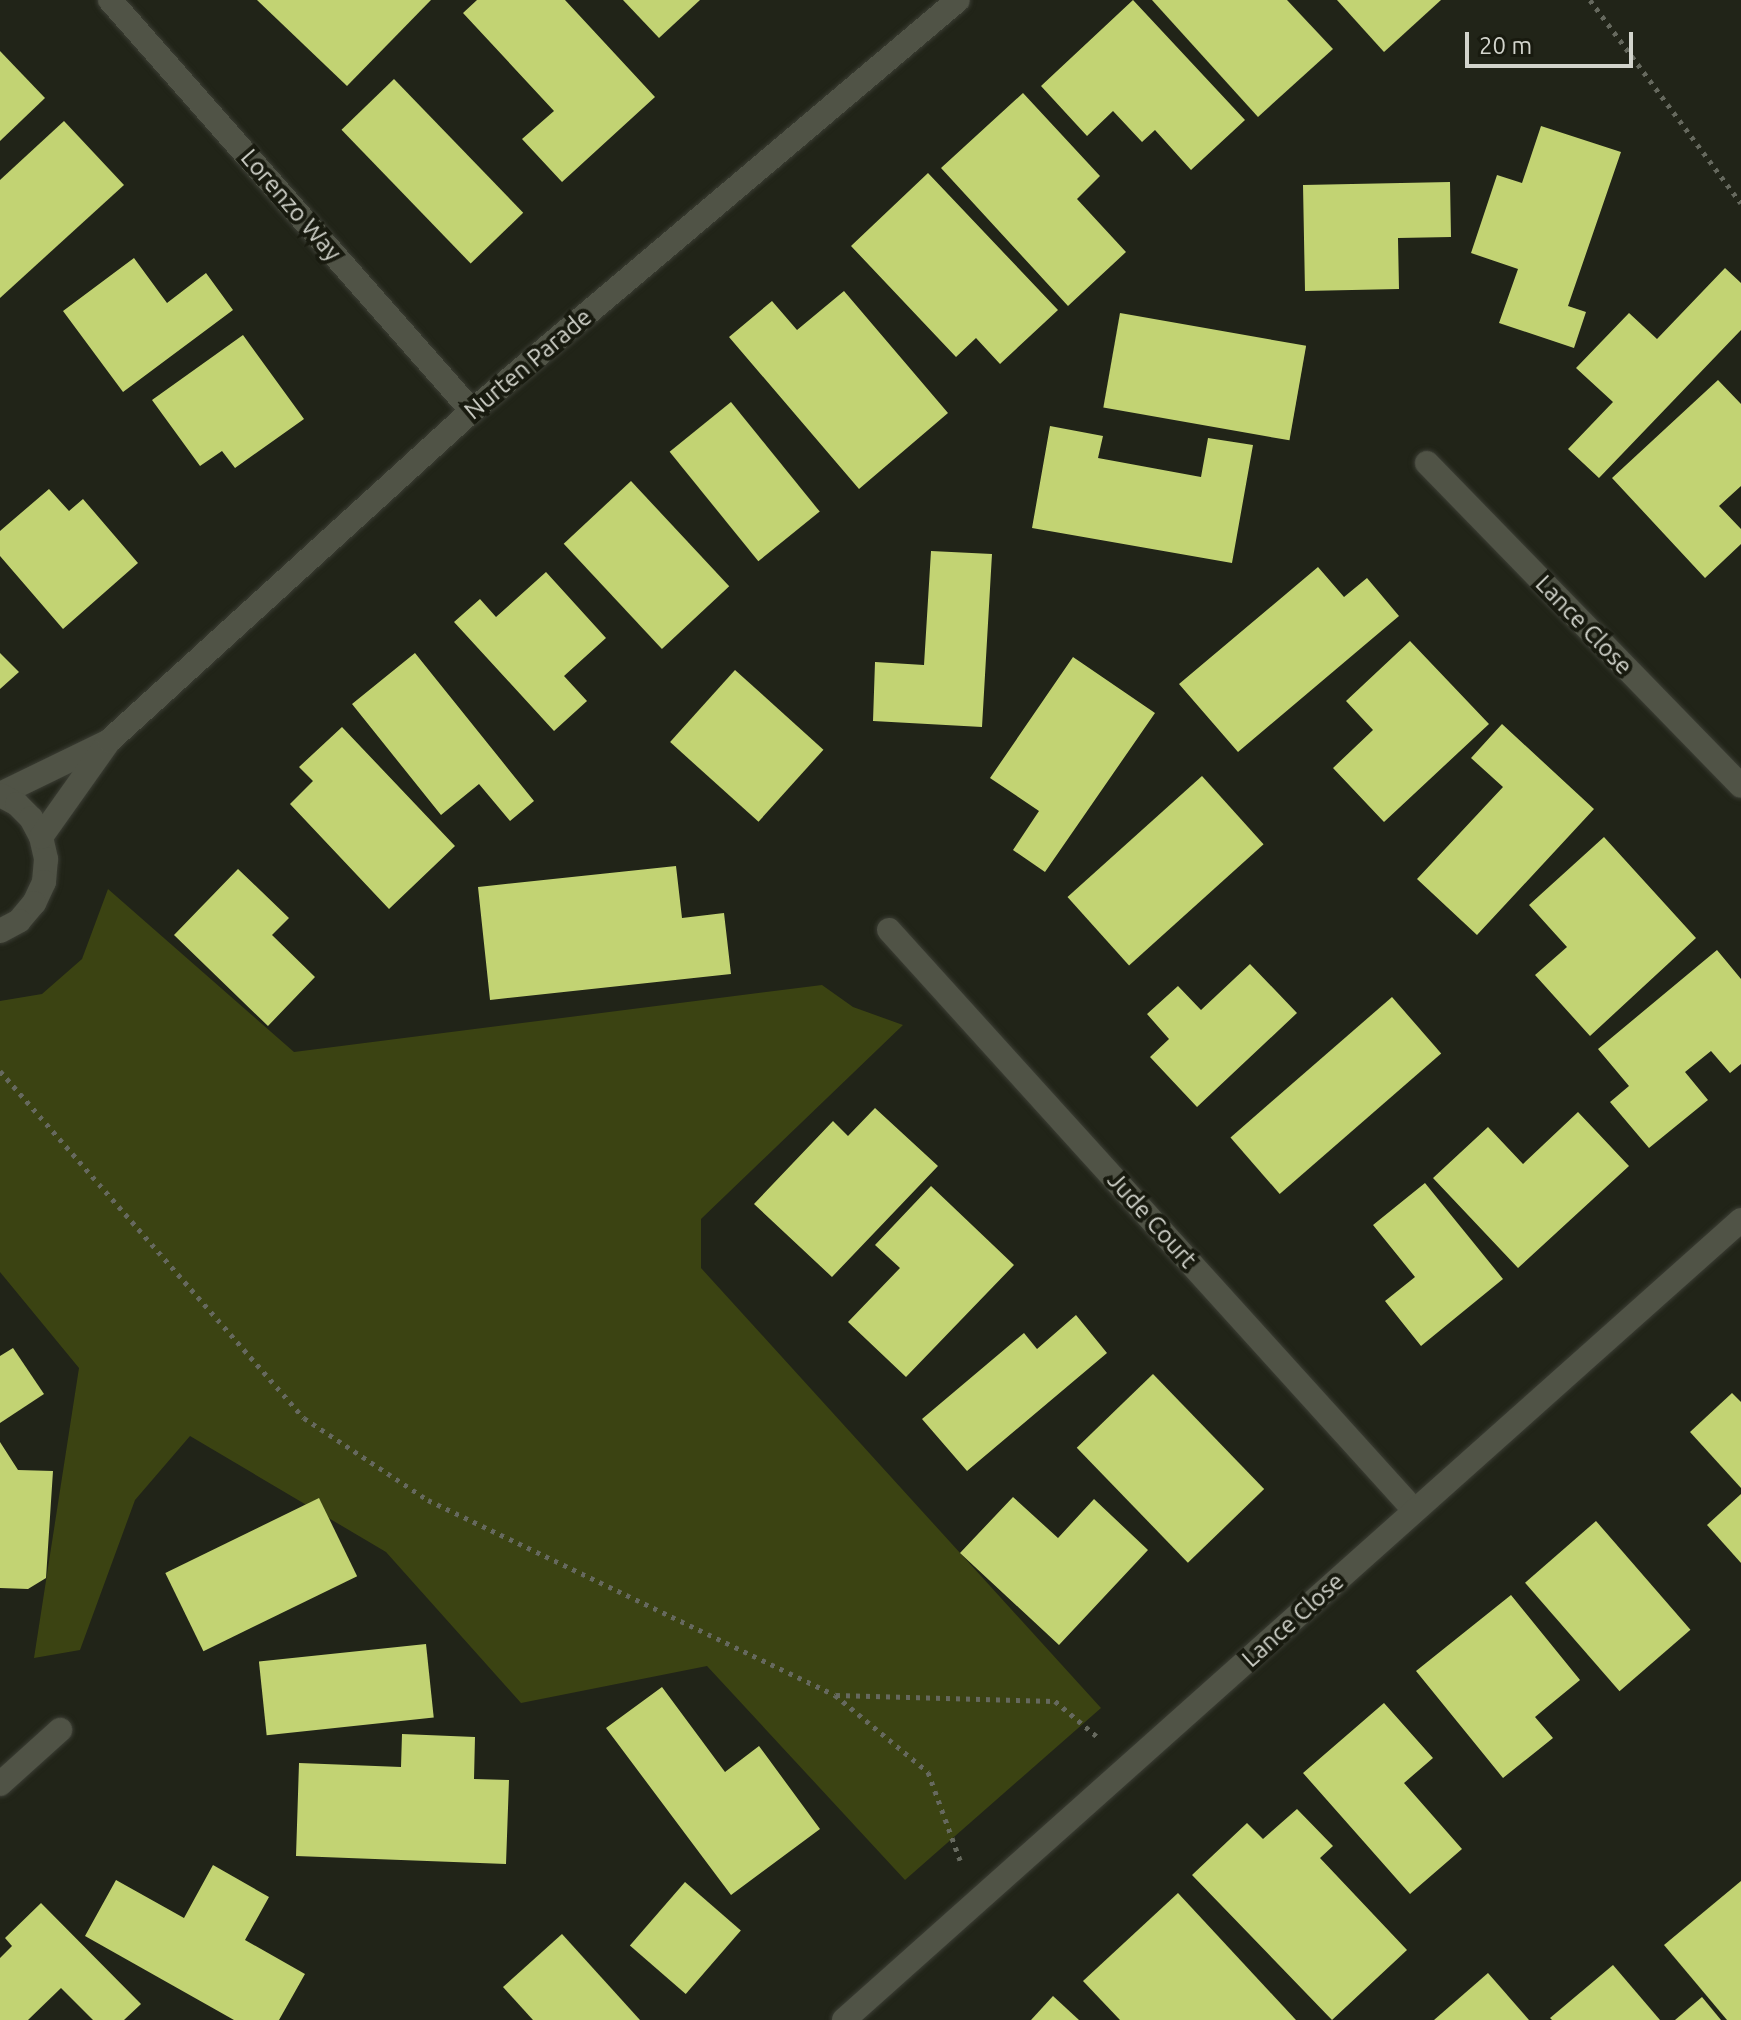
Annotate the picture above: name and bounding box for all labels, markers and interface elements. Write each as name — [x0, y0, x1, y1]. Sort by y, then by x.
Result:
scale bar — [1469, 16, 1637, 66]
text: 20 m — [1479, 32, 1532, 59]
street label: Lorenzo Way — [235, 143, 347, 267]
street label: Nurten Parade — [459, 303, 597, 425]
street label: Lance Close — [1530, 569, 1638, 681]
street label: Jude Court — [1101, 1166, 1203, 1274]
street label: Lance Close — [1236, 1567, 1350, 1673]

